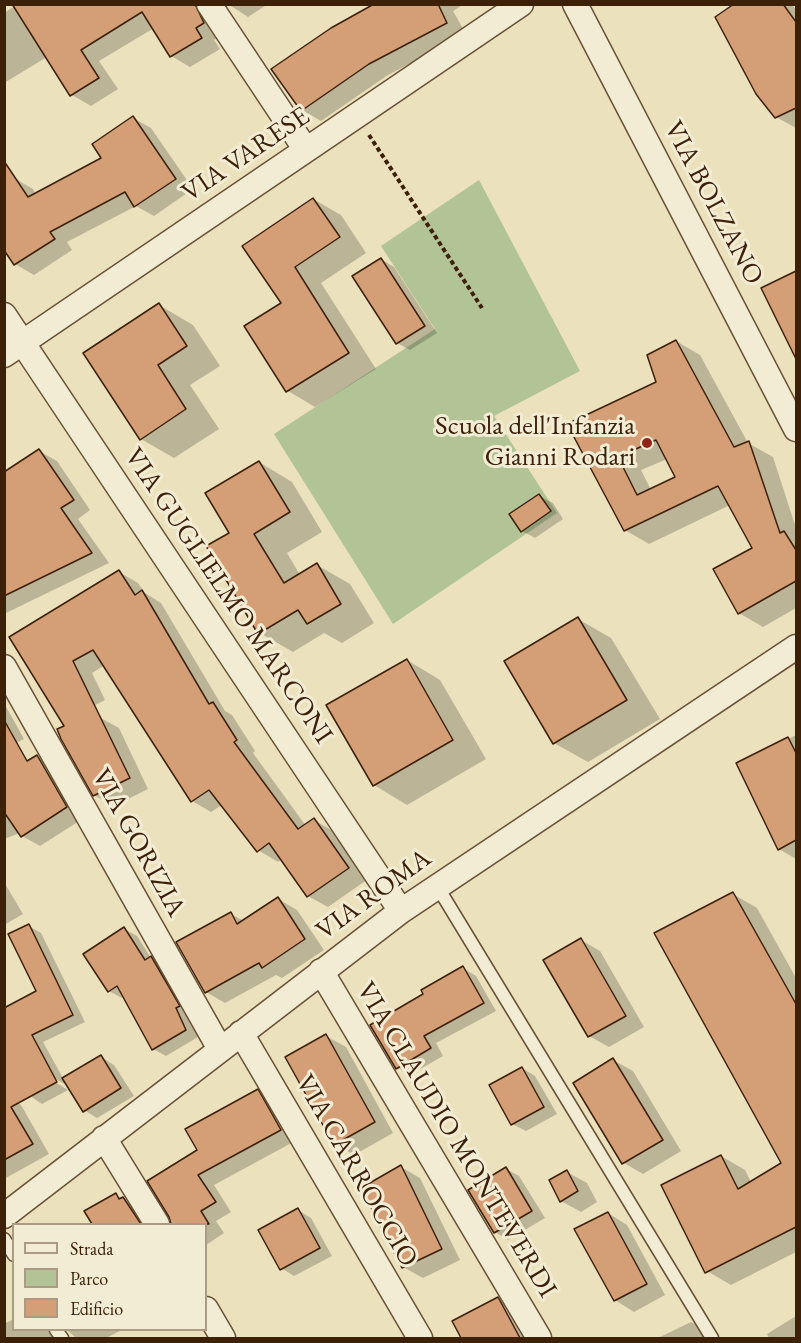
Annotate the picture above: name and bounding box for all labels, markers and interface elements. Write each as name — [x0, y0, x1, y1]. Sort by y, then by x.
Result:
street label: VIA VARESE — [176, 100, 316, 210]
street label: VIA BOLZANO — [656, 116, 770, 290]
place label: Scuola dell'Infanzia Gianni Rodari — [435, 411, 635, 474]
marker: Scuola dell'Infanzia Gianni Rodari — [640, 436, 654, 450]
street label: VIA GUGLIELMO MARCONI — [117, 442, 339, 750]
street label: VIA GORIZIA — [84, 763, 192, 923]
street label: VIA ROMA — [310, 842, 438, 948]
street label: VIA CLAUDIO MONTEVERDI — [349, 976, 563, 1304]
street label: VIA CARROCCIO — [288, 1069, 424, 1273]
legend — [12, 1223, 207, 1331]
text: Strada — [70, 1237, 114, 1260]
text: Parco — [70, 1267, 108, 1290]
text: Edificio — [70, 1297, 123, 1320]

